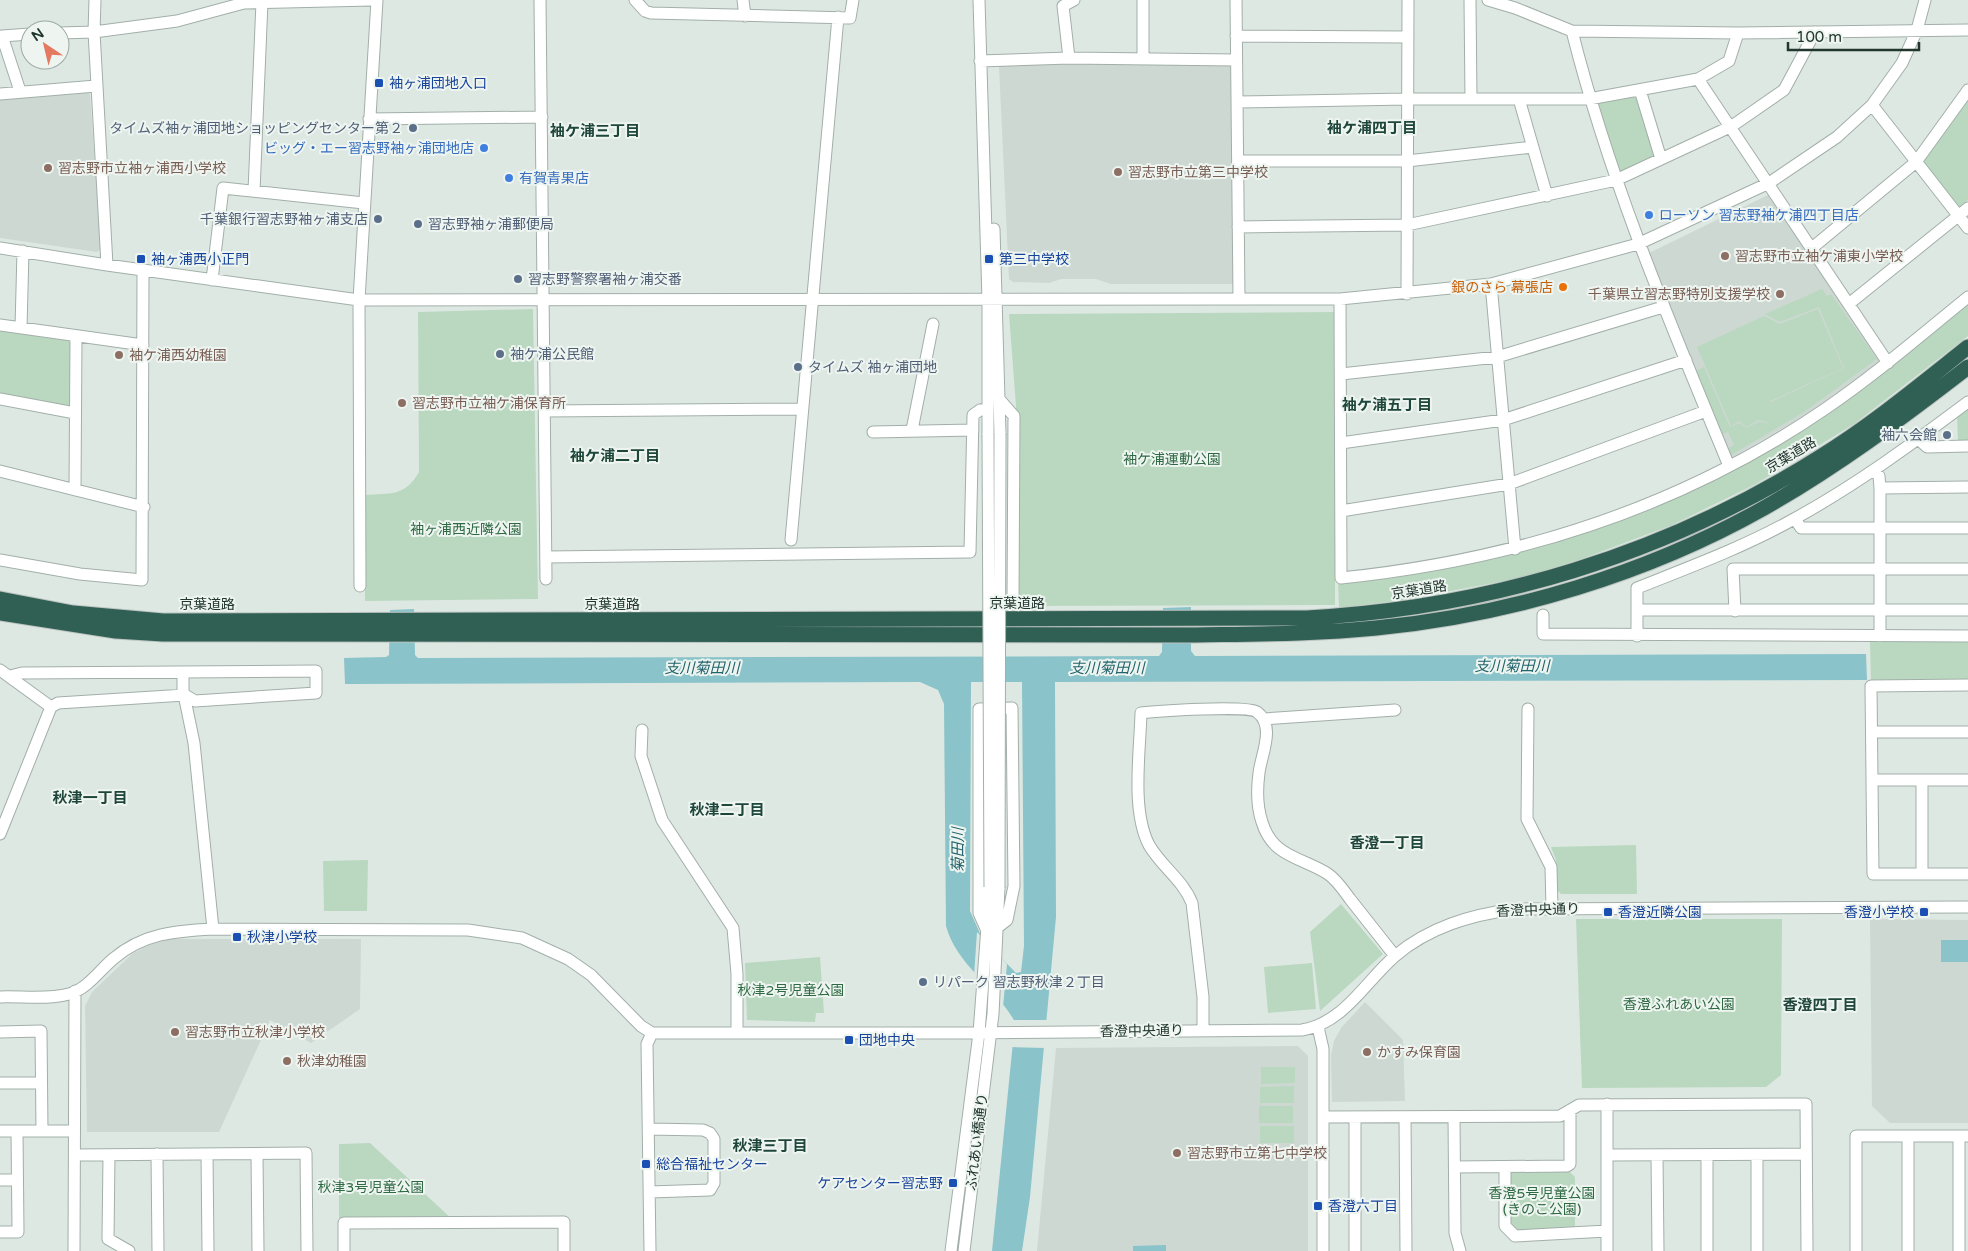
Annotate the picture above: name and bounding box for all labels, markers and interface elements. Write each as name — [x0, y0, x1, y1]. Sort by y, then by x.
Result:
north arrow — [20, 20, 70, 70]
scale bar — [1788, 20, 1919, 52]
text: N — [28, 25, 47, 45]
text: 100 m — [1796, 28, 1842, 46]
place label: 袖ヶ浦団地入口 — [389, 75, 487, 92]
marker: 袖ヶ浦団地入口 — [373, 77, 385, 89]
district label: 袖ケ浦四丁目 — [1327, 119, 1417, 137]
place label: タイムズ袖ヶ浦団地ショッピングセンター第２ — [109, 120, 403, 137]
marker: タイムズ袖ヶ浦団地ショッピングセンター第２ — [407, 122, 419, 134]
district label: 袖ケ浦三丁目 — [550, 122, 640, 140]
place label: ビッグ・エー習志野袖ヶ浦団地店 — [264, 140, 474, 157]
marker: ビッグ・エー習志野袖ヶ浦団地店 — [478, 142, 490, 154]
place label: 習志野市立袖ヶ浦西小学校 — [58, 160, 226, 177]
marker: 習志野市立袖ヶ浦西小学校 — [42, 162, 54, 174]
place label: 習志野市立第三中学校 — [1128, 164, 1268, 181]
marker: 習志野市立第三中学校 — [1112, 166, 1124, 178]
place label: 有賀青果店 — [519, 170, 589, 187]
marker: 有賀青果店 — [503, 172, 515, 184]
place label: ローソン 習志野袖ケ浦四丁目店 — [1659, 207, 1859, 224]
marker: ローソン 習志野袖ケ浦四丁目店 — [1643, 209, 1655, 221]
place label: 千葉銀行習志野袖ヶ浦支店 — [200, 211, 368, 228]
marker: 千葉銀行習志野袖ヶ浦支店 — [372, 213, 384, 225]
place label: 習志野袖ヶ浦郵便局 — [428, 216, 554, 233]
marker: 習志野袖ヶ浦郵便局 — [412, 218, 424, 230]
place label: 習志野市立袖ケ浦東小学校 — [1735, 248, 1903, 265]
marker: 習志野市立袖ケ浦東小学校 — [1719, 250, 1731, 262]
place label: 袖ヶ浦西小正門 — [151, 251, 249, 268]
place label: 第三中学校 — [999, 251, 1069, 268]
marker: 袖ヶ浦西小正門 — [135, 253, 147, 265]
marker: 第三中学校 — [983, 253, 995, 265]
place label: 習志野警察署袖ヶ浦交番 — [528, 271, 682, 288]
marker: 習志野警察署袖ヶ浦交番 — [512, 273, 524, 285]
place label: 銀のさら 幕張店 — [1451, 279, 1553, 296]
marker: 銀のさら 幕張店 — [1557, 281, 1569, 293]
place label: 千葉県立習志野特別支援学校 — [1588, 286, 1770, 303]
marker: 千葉県立習志野特別支援学校 — [1774, 288, 1786, 300]
place label: 袖ケ浦公民館 — [510, 346, 594, 363]
place label: 袖ケ浦西幼稚園 — [129, 347, 227, 364]
marker: 袖ケ浦公民館 — [494, 348, 506, 360]
marker: 袖ケ浦西幼稚園 — [113, 349, 125, 361]
place label: タイムズ 袖ヶ浦団地 — [808, 359, 937, 376]
marker: タイムズ 袖ヶ浦団地 — [792, 361, 804, 373]
place label: 習志野市立袖ケ浦保育所 — [412, 395, 566, 412]
district label: 袖ケ浦五丁目 — [1342, 396, 1432, 414]
marker: 習志野市立袖ケ浦保育所 — [396, 397, 408, 409]
place label: 袖六会館 — [1881, 427, 1937, 444]
marker: 袖六会館 — [1941, 429, 1953, 441]
street label: 京葉道路 — [1763, 433, 1819, 477]
district label: 袖ケ浦二丁目 — [570, 447, 660, 465]
park label: 袖ケ浦運動公園 — [1123, 451, 1221, 468]
park label: 袖ヶ浦西近隣公園 — [410, 521, 522, 538]
street label: 京葉道路 — [1390, 577, 1448, 603]
street label: 京葉道路 — [989, 595, 1045, 612]
street label: 京葉道路 — [179, 596, 235, 613]
street label: 京葉道路 — [584, 596, 640, 613]
water label: 支川菊田川 — [1474, 657, 1551, 675]
water label: 支川菊田川 — [664, 659, 741, 677]
water label: 支川菊田川 — [1069, 659, 1146, 677]
district label: 秋津一丁目 — [52, 789, 128, 807]
district label: 秋津二丁目 — [689, 801, 765, 819]
water label: 菊田川 — [949, 826, 967, 873]
district label: 香澄一丁目 — [1349, 834, 1425, 852]
street label: 香澄中央通り — [1496, 900, 1580, 920]
place label: 香澄近隣公園 — [1618, 904, 1702, 921]
place label: 香澄小学校 — [1844, 904, 1914, 921]
marker: 香澄近隣公園 — [1602, 906, 1614, 918]
marker: 香澄小学校 — [1918, 906, 1930, 918]
place label: 秋津小学校 — [247, 929, 317, 946]
marker: 秋津小学校 — [231, 931, 243, 943]
place label: リパーク 習志野秋津２丁目 — [933, 974, 1105, 991]
marker: リパーク 習志野秋津２丁目 — [917, 976, 929, 988]
park label: 秋津2号児童公園 — [738, 982, 844, 999]
park label: 香澄ふれあい公園 — [1623, 996, 1735, 1013]
district label: 香澄四丁目 — [1782, 996, 1858, 1014]
street label: 香澄中央通り — [1100, 1022, 1184, 1040]
place label: 習志野市立秋津小学校 — [185, 1024, 325, 1041]
marker: 習志野市立秋津小学校 — [169, 1026, 181, 1038]
place label: 団地中央 — [859, 1032, 915, 1049]
marker: 団地中央 — [843, 1034, 855, 1046]
place label: かすみ保育園 — [1377, 1044, 1461, 1061]
marker: かすみ保育園 — [1361, 1046, 1373, 1058]
place label: 秋津幼稚園 — [297, 1053, 367, 1070]
marker: 秋津幼稚園 — [281, 1055, 293, 1067]
street label: ふれあい橋通り — [963, 1092, 991, 1192]
district label: 秋津三丁目 — [732, 1137, 808, 1155]
place label: 習志野市立第七中学校 — [1187, 1145, 1327, 1162]
marker: 習志野市立第七中学校 — [1171, 1147, 1183, 1159]
place label: 総合福祉センター — [656, 1156, 768, 1173]
marker: 総合福祉センター — [640, 1158, 652, 1170]
place label: ケアセンター習志野 — [817, 1175, 943, 1192]
marker: ケアセンター習志野 — [947, 1177, 959, 1189]
park label: 秋津3号児童公園 — [318, 1179, 424, 1196]
park label: 香澄5号児童公園 (きのこ公園) — [1489, 1185, 1595, 1218]
place label: 香澄六丁目 — [1328, 1198, 1398, 1215]
marker: 香澄六丁目 — [1312, 1200, 1324, 1212]

